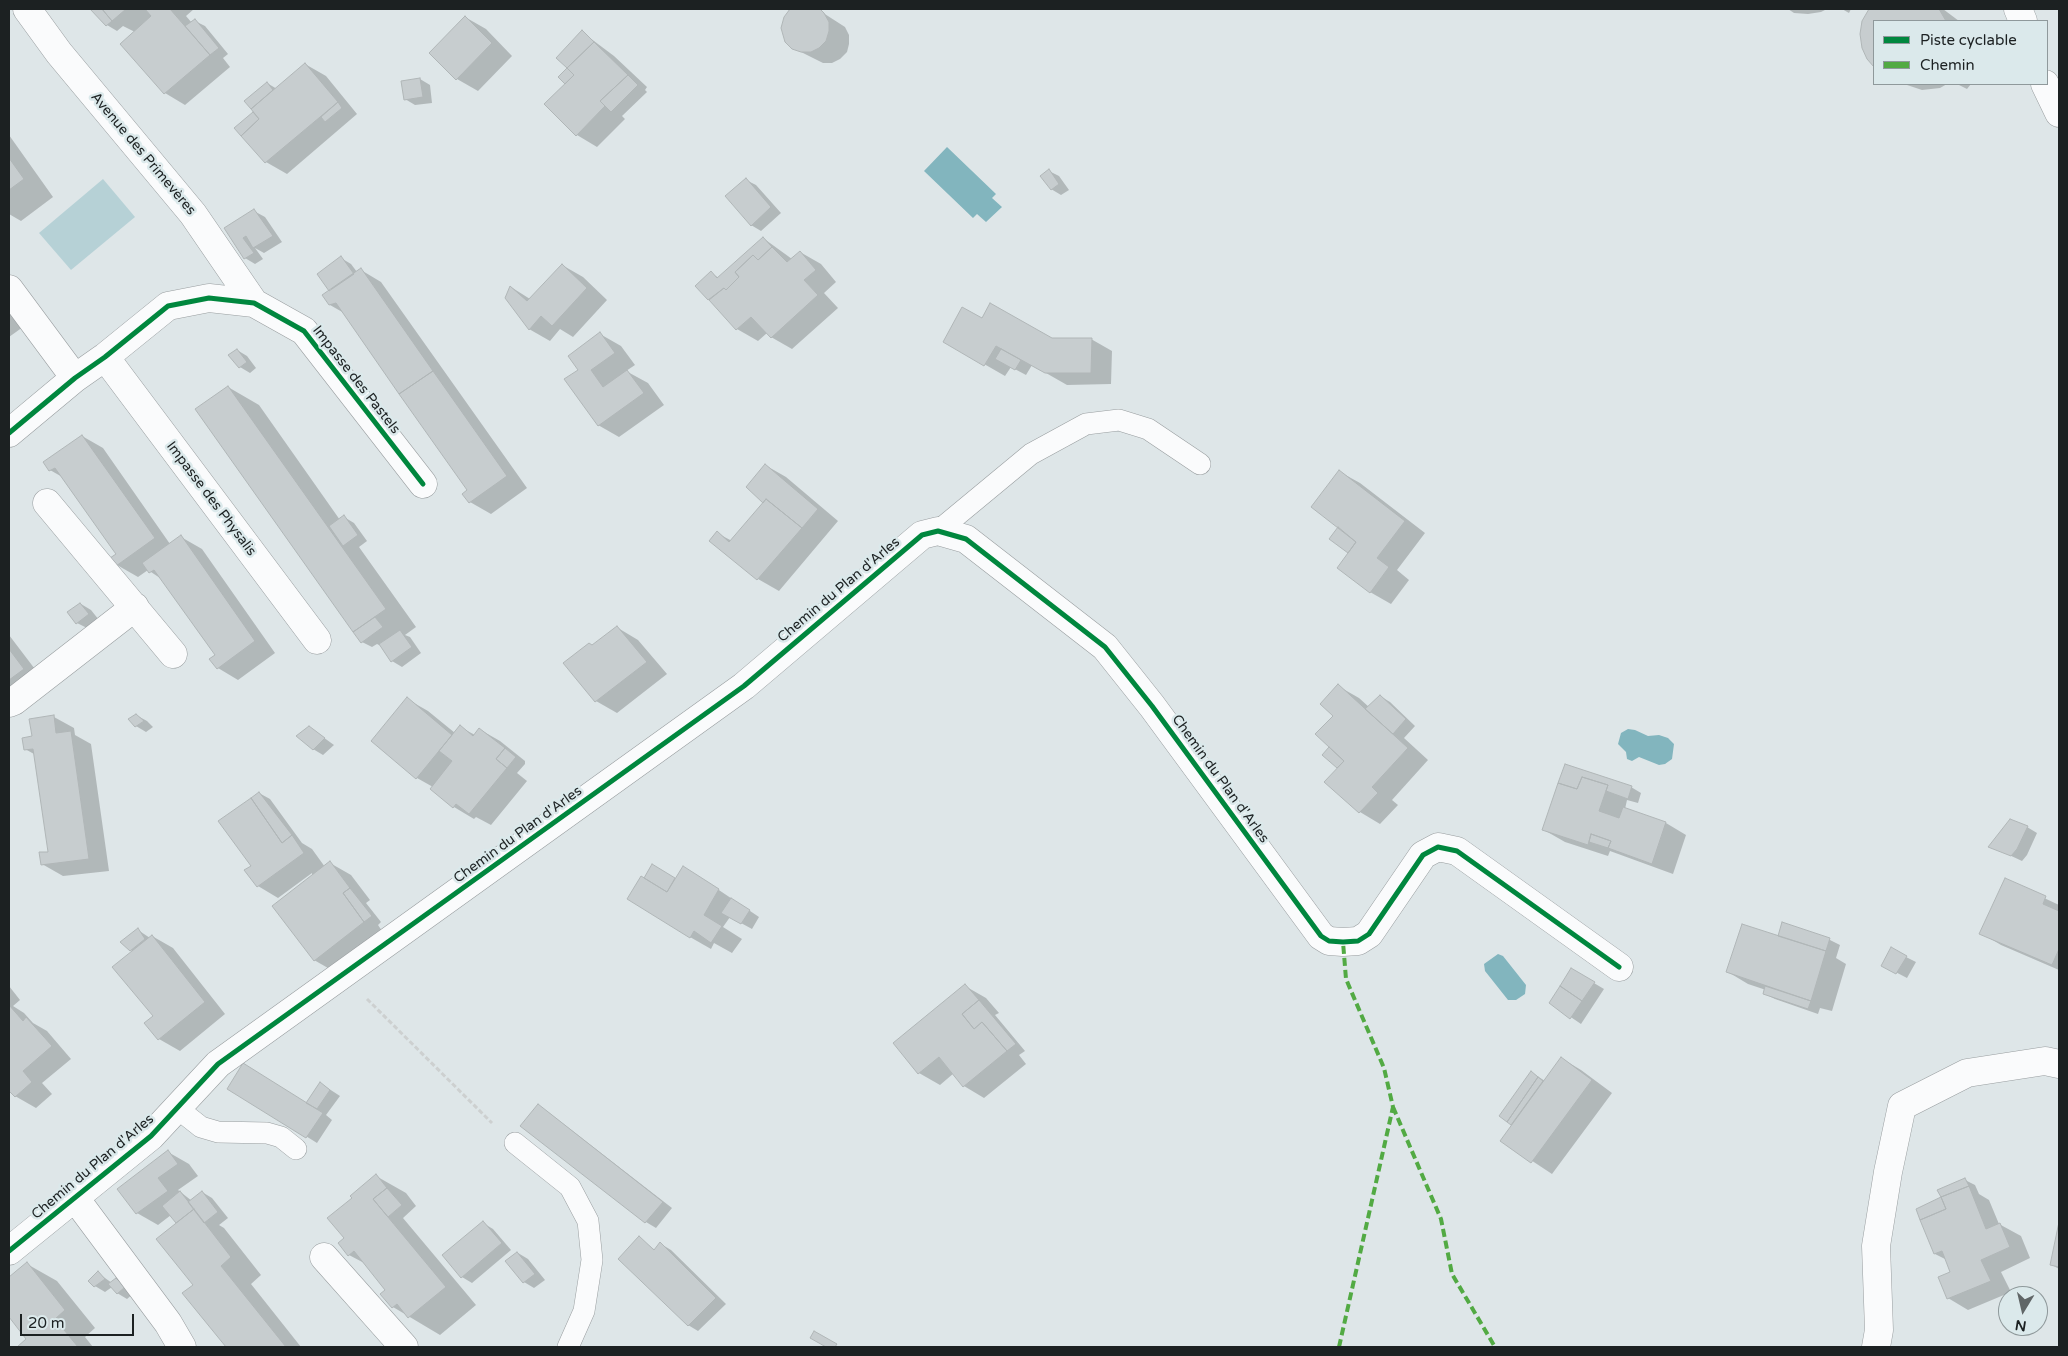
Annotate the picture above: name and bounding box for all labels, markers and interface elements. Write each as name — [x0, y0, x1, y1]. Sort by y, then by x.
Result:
legend — [1873, 20, 2048, 85]
text: Piste cyclable — [1920, 31, 2017, 49]
text: Chemin — [1920, 56, 1975, 74]
street label: Avenue des Primevères — [87, 89, 199, 219]
street label: Impasse des Pastels — [309, 323, 403, 437]
street label: Impasse des Physalis — [162, 438, 260, 560]
street label: Chemin du Plan d'Arles — [774, 534, 904, 646]
street label: Chemin du Plan d'Arles — [1168, 712, 1272, 846]
street label: Chemin du Plan d'Arles — [451, 783, 585, 887]
street label: Chemin du Plan d'Arles — [28, 1111, 158, 1223]
north arrow — [1998, 1286, 2048, 1336]
scale bar — [22, 1304, 136, 1336]
text: 20 m — [28, 1314, 65, 1332]
text: N — [2014, 1316, 2028, 1335]

